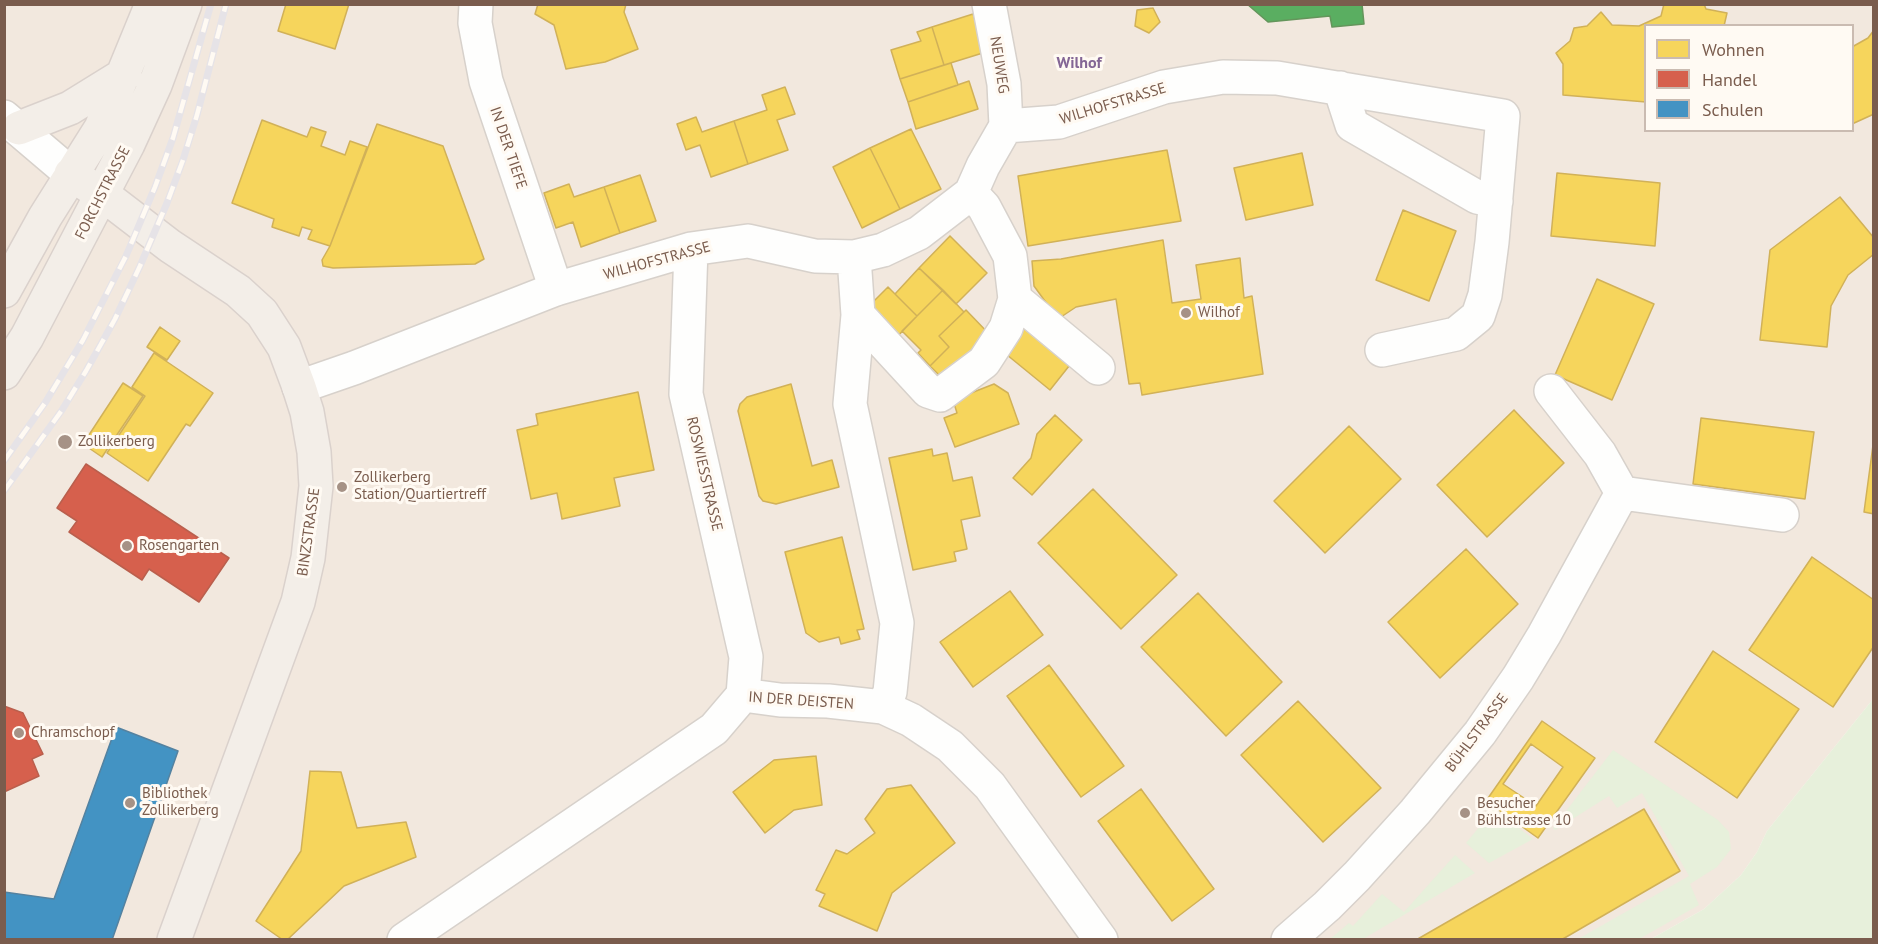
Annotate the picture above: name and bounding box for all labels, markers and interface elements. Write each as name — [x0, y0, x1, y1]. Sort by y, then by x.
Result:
legend — [1644, 24, 1854, 132]
street label: NEUWEG — [986, 35, 1012, 95]
text: Wohnen — [1702, 38, 1764, 61]
district label: Wilhof — [1056, 53, 1102, 73]
text: Handel — [1702, 68, 1757, 91]
street label: WILHOFSTRASSE — [1058, 79, 1168, 129]
text: Schulen — [1702, 98, 1763, 121]
street label: IN DER TIEFE — [486, 105, 530, 191]
street label: FORCHSTRASSE — [72, 143, 134, 243]
street label: WILHOFSTRASSE — [601, 238, 713, 284]
place label: Wilhof — [1198, 304, 1240, 322]
marker: Wilhof — [1179, 306, 1193, 320]
street label: ROSWIESSTRASSE — [682, 415, 726, 533]
marker: Zollikerberg — [56, 433, 74, 451]
place label: Zollikerberg — [78, 433, 155, 451]
place label: Zollikerberg Station/Quartiertreff — [354, 469, 486, 504]
marker: Zollikerberg Station/Quartiertreff — [335, 480, 349, 494]
street label: BINZSTRASSE — [294, 487, 324, 577]
place label: Rosengarten — [139, 537, 219, 555]
marker: Rosengarten — [120, 539, 134, 553]
street label: IN DER DEISTEN — [748, 688, 854, 714]
street label: BÜHLSTRASSE — [1442, 690, 1512, 776]
place label: Chramschopf — [31, 724, 115, 742]
marker: Chramschopf — [12, 726, 26, 740]
place label: Bibliothek Zollikerberg — [142, 785, 219, 820]
place label: Besucher Bühlstrasse 10 — [1477, 795, 1571, 830]
marker: Bibliothek Zollikerberg — [123, 796, 137, 810]
marker: Besucher Bühlstrasse 10 — [1458, 806, 1472, 820]

